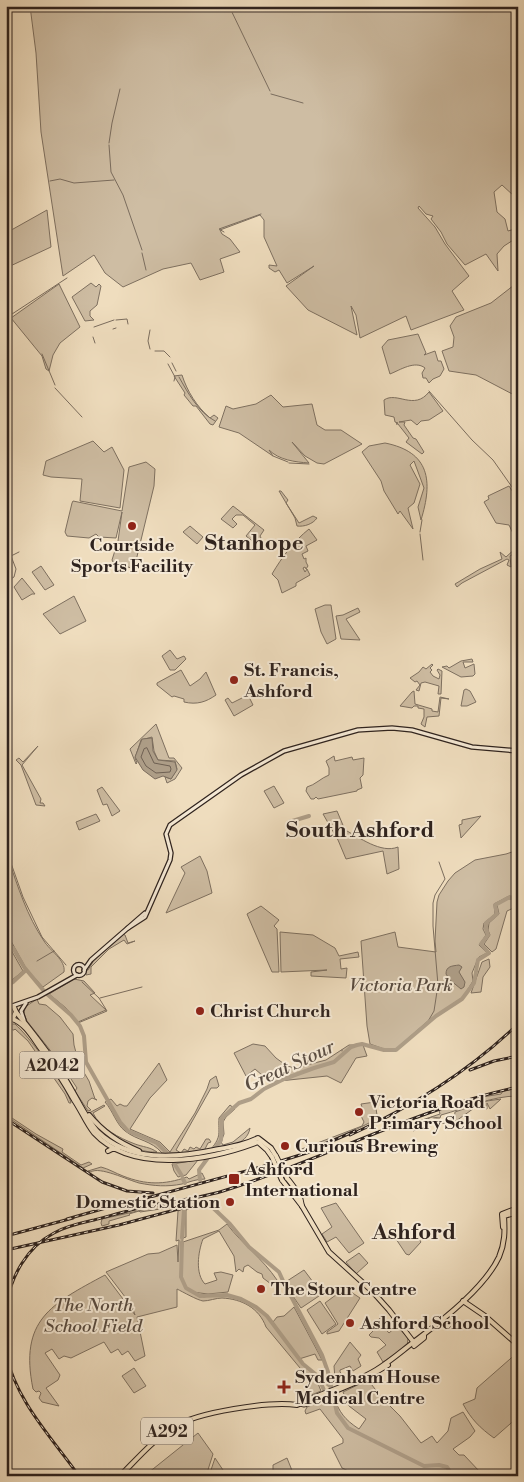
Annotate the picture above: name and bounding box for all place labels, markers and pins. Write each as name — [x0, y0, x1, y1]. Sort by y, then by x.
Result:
marker: Courtside Sports Facility — [126, 520, 138, 532]
place label: Courtside Sports Facility — [71, 534, 194, 578]
place label: St. Francis, Ashford — [243, 659, 339, 703]
marker: St. Francis, Ashford — [228, 674, 240, 686]
place label: Christ Church — [210, 1000, 331, 1023]
marker: Christ Church — [194, 1005, 206, 1017]
place label: Victoria Road Primary School — [368, 1091, 503, 1135]
marker: Victoria Road Primary School — [353, 1106, 365, 1118]
place label: Curious Brewing — [295, 1135, 439, 1158]
marker: Curious Brewing — [279, 1140, 291, 1152]
place label: Ashford International — [244, 1158, 358, 1202]
marker: Ashford International — [227, 1172, 241, 1186]
place label: Domestic Station — [76, 1191, 220, 1214]
marker: Domestic Station — [224, 1196, 236, 1208]
place label: The Stour Centre — [271, 1278, 417, 1301]
marker: The Stour Centre — [255, 1283, 267, 1295]
place label: Ashford School — [359, 1312, 489, 1335]
marker: Ashford School — [344, 1317, 356, 1329]
place label: Sydenham House Medical Centre — [295, 1366, 440, 1410]
marker: Sydenham House Medical Centre — [277, 1380, 291, 1394]

